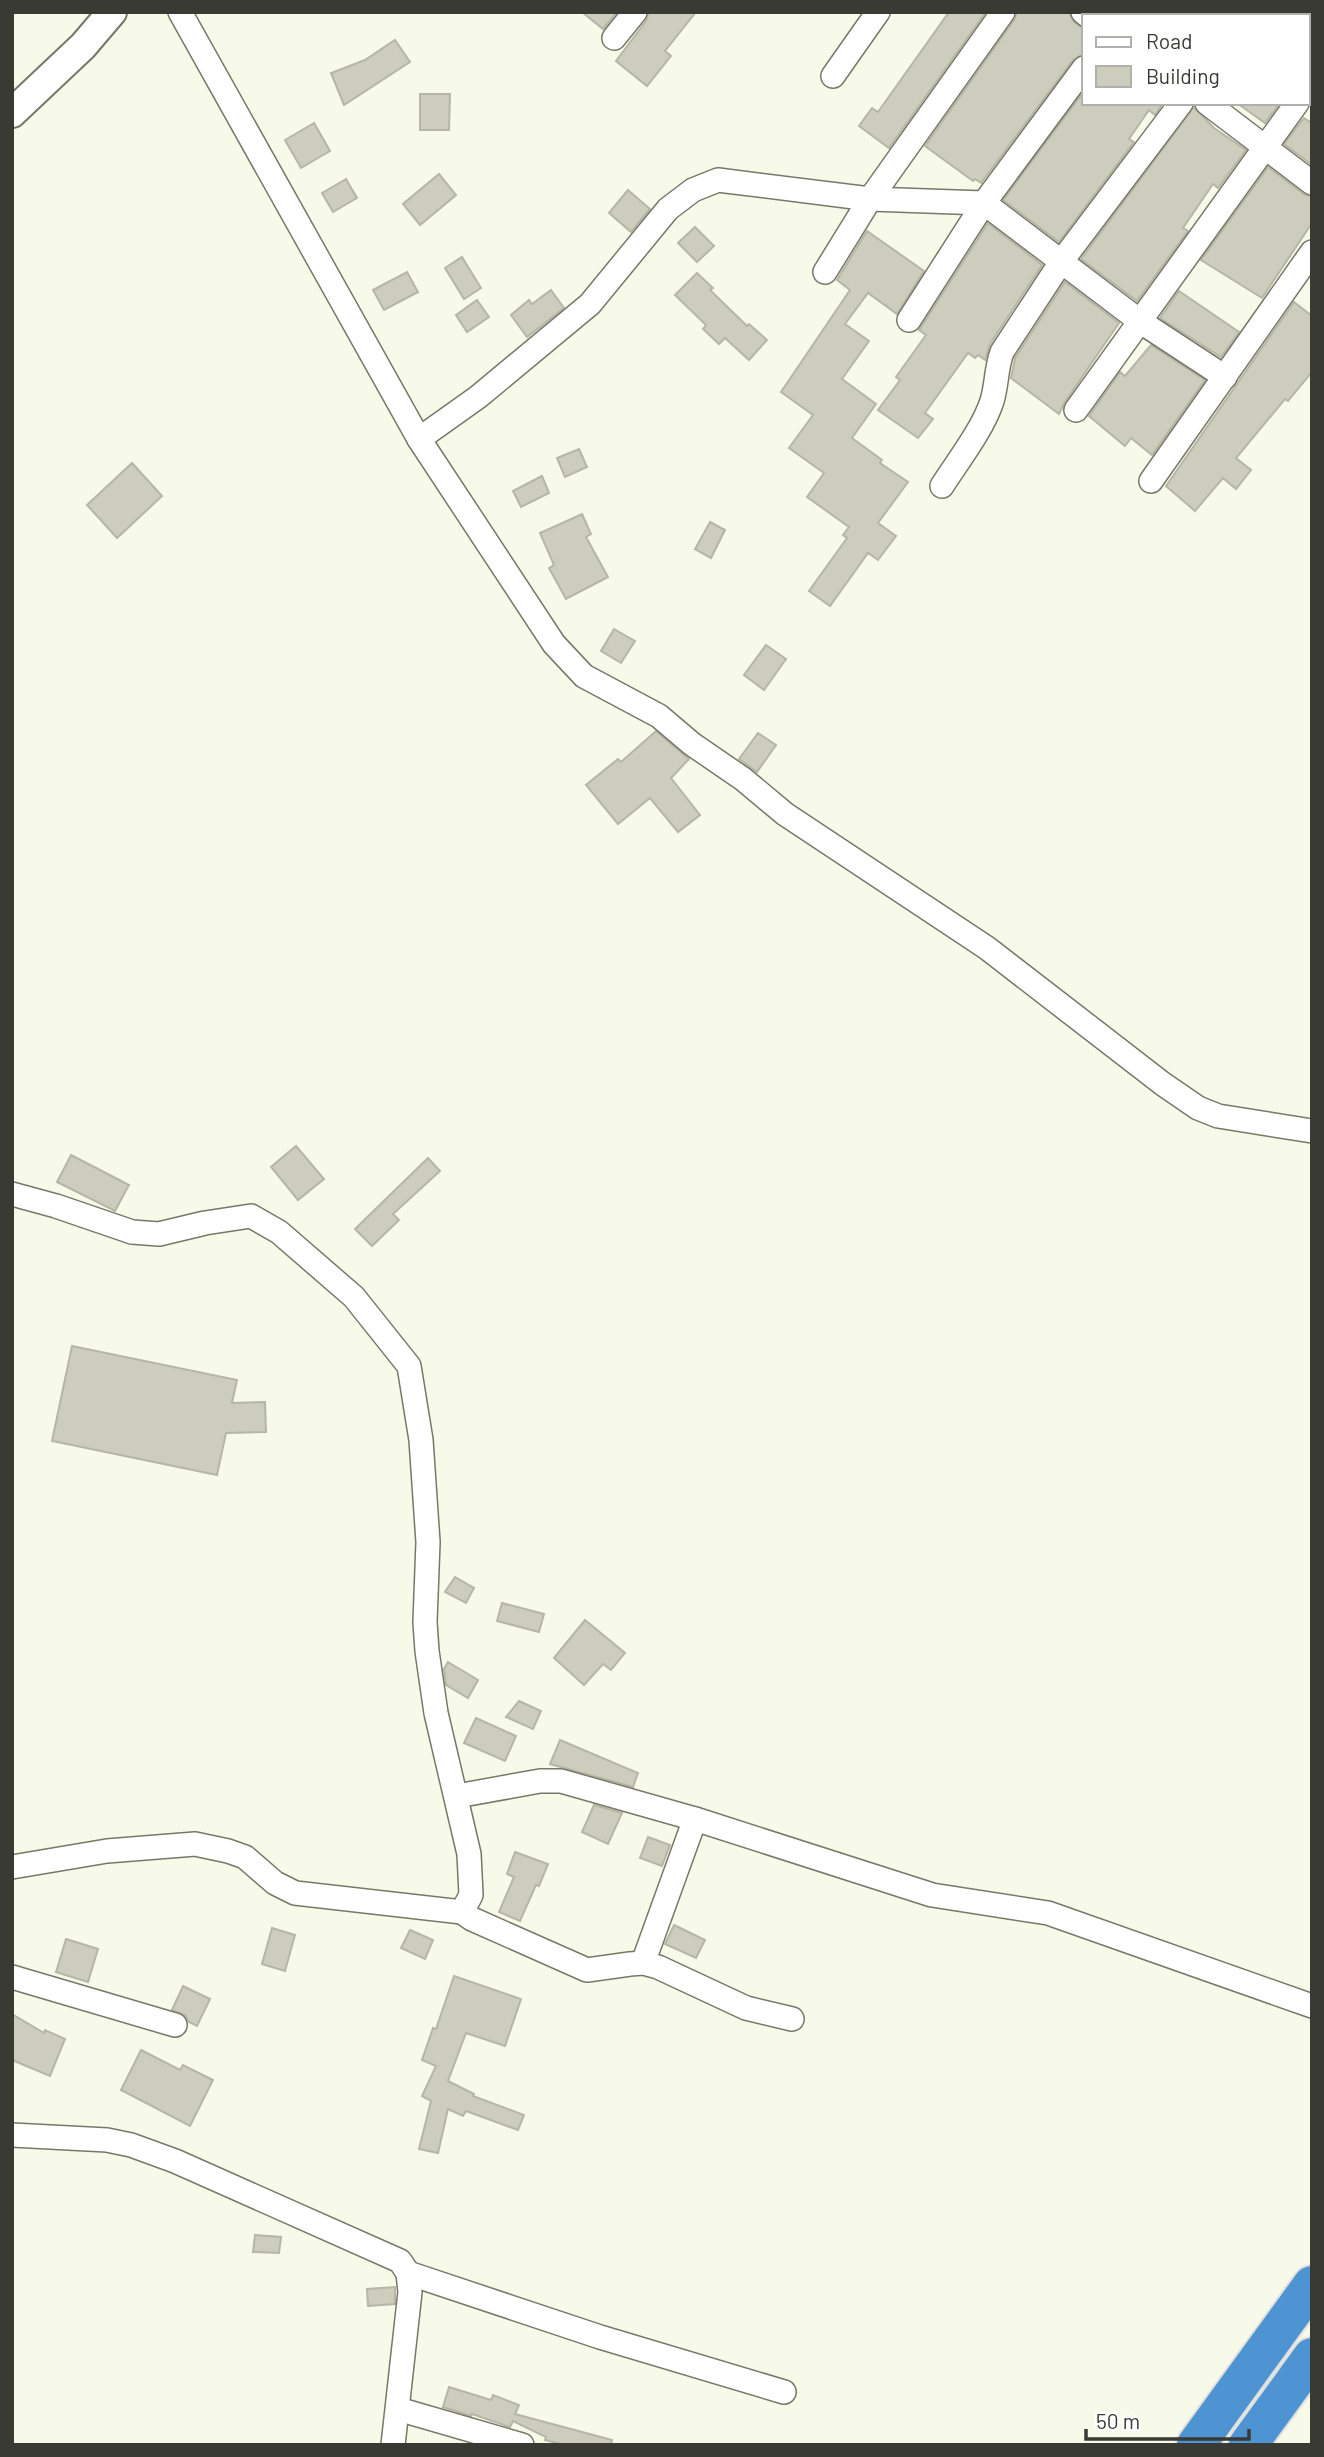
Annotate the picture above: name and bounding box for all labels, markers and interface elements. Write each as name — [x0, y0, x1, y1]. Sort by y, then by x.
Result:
legend — [1082, 14, 1310, 105]
text: Road — [1146, 28, 1192, 53]
text: Building — [1146, 63, 1220, 88]
scale bar — [1086, 2398, 1249, 2442]
text: 50 m — [1096, 2408, 1140, 2433]

